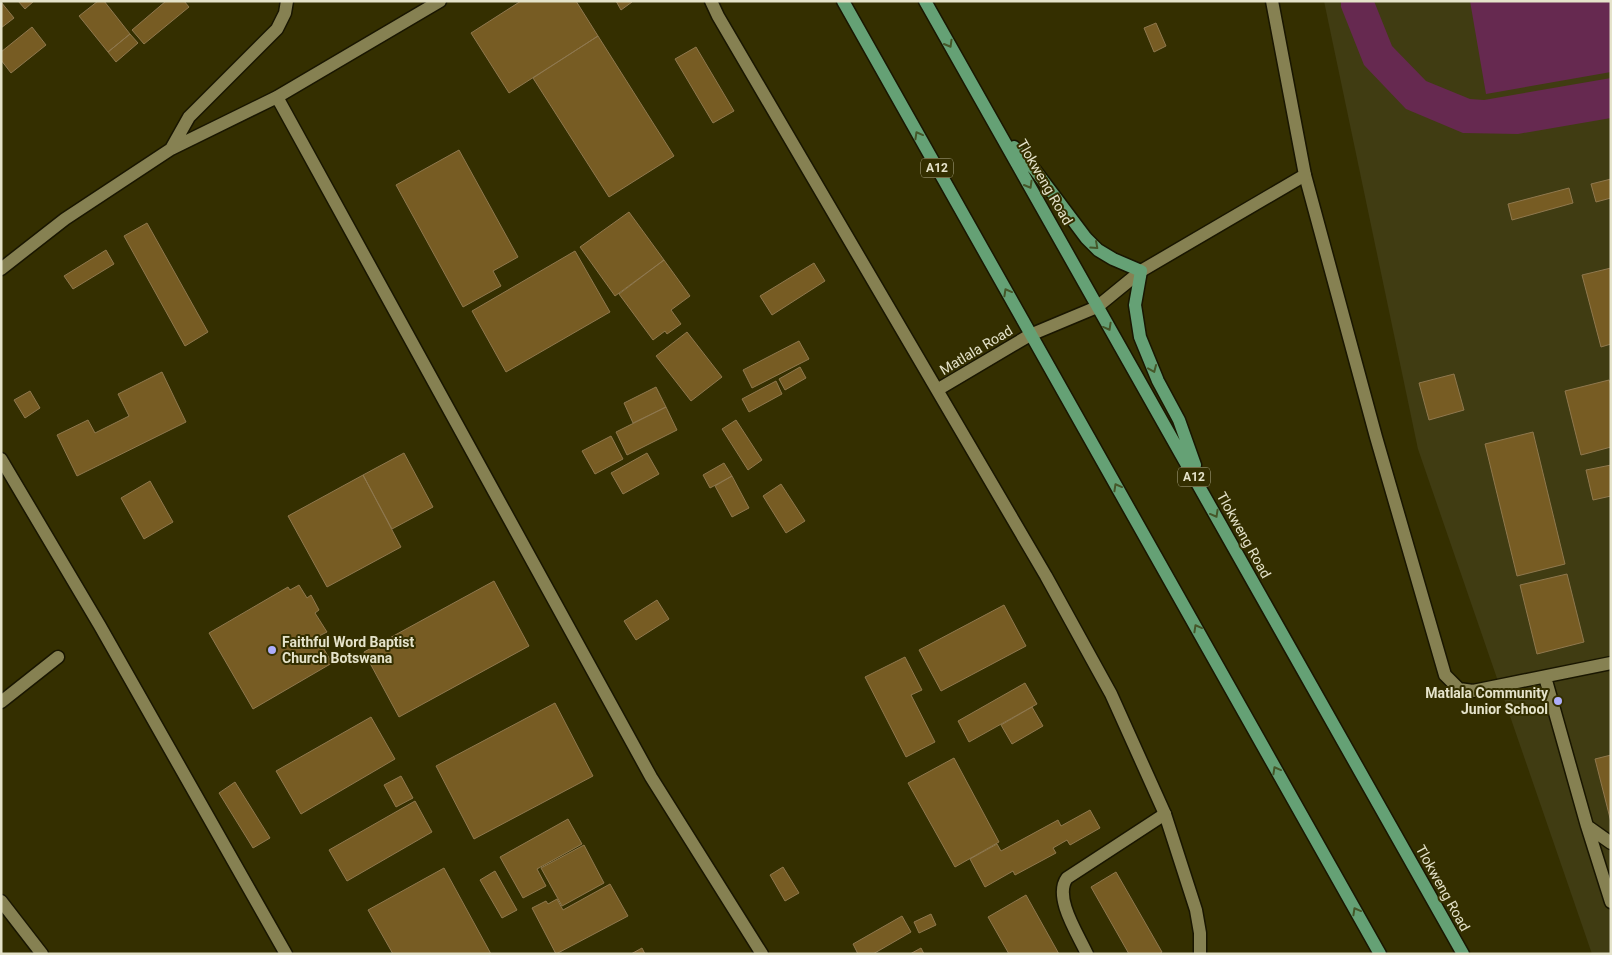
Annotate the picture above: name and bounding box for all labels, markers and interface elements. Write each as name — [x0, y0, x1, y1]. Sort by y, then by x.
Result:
one-way arrow — [943, 38, 953, 47]
one-way arrow — [915, 132, 925, 141]
street label: Tlokweng Road — [1014, 136, 1076, 228]
road number: A12 — [921, 158, 953, 178]
one-way arrow — [1023, 179, 1033, 188]
one-way arrow — [1090, 240, 1099, 249]
one-way arrow — [1003, 289, 1013, 298]
street label: Matlala Road — [937, 322, 1015, 378]
one-way arrow — [1102, 322, 1112, 331]
one-way arrow — [1147, 364, 1158, 373]
road number: A12 — [1178, 468, 1210, 487]
one-way arrow — [1113, 483, 1123, 492]
street label: Tlokweng Road — [1214, 489, 1274, 581]
one-way arrow — [1209, 508, 1219, 517]
one-way arrow — [1193, 625, 1203, 634]
place label: Faithful Word Baptist Church Botswana — [282, 634, 414, 666]
marker: Faithful Word Baptist Church Botswana — [266, 644, 278, 656]
place label: Matlala Community Junior School — [1425, 685, 1549, 717]
marker: Matlala Community Junior School — [1552, 695, 1564, 707]
one-way arrow — [1273, 766, 1283, 775]
street label: Tlokweng Road — [1413, 842, 1473, 934]
one-way arrow — [1352, 908, 1362, 917]

